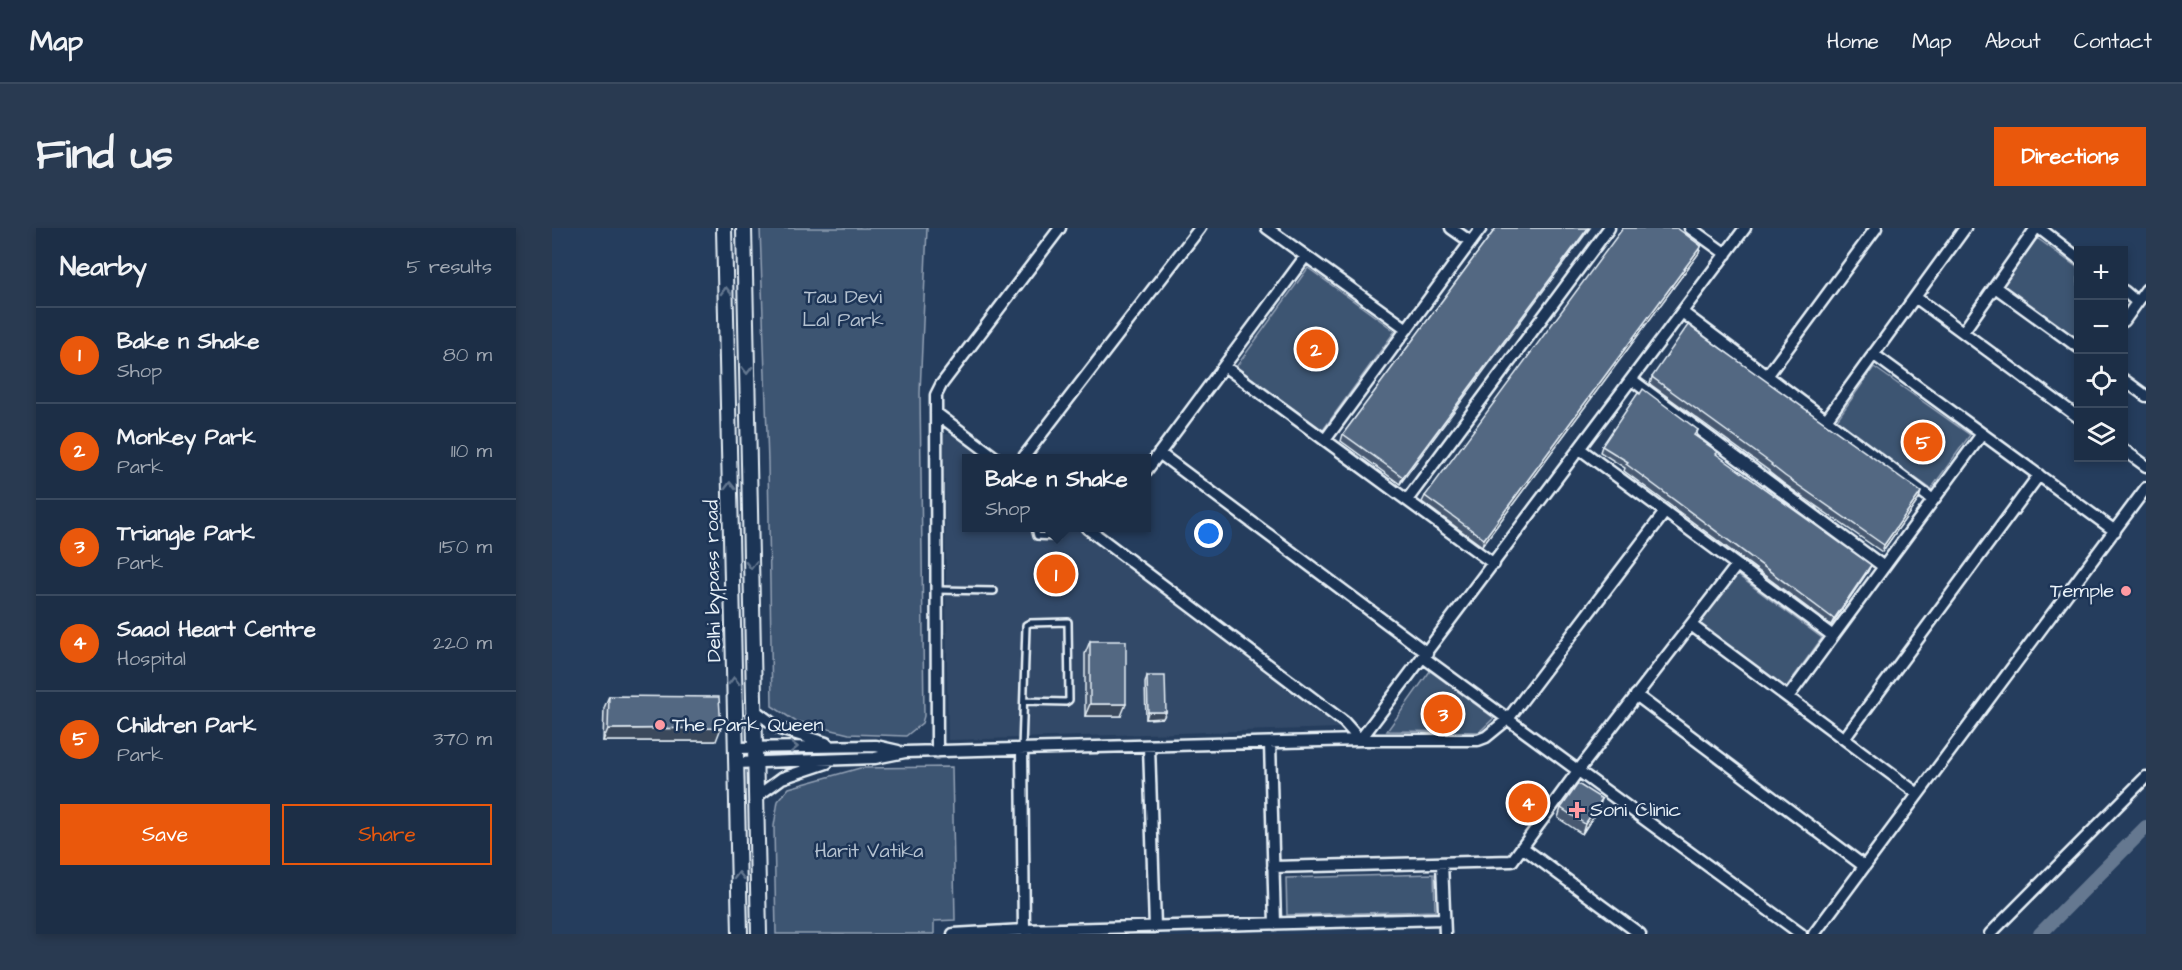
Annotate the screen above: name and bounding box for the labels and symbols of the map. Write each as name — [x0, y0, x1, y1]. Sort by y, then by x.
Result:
park label: Tau Devi Lal Park — [802, 283, 884, 334]
one-way arrow — [720, 286, 732, 295]
pin: 2 — [1296, 326, 1335, 372]
one-way arrow — [741, 366, 753, 375]
pin: 5 — [1904, 420, 1942, 464]
one-way arrow — [724, 481, 736, 490]
street label: Delhi bypass road — [698, 500, 729, 662]
your location — [1194, 519, 1223, 548]
pin: 1 — [1036, 552, 1076, 596]
one-way arrow — [745, 561, 757, 570]
place label: Temple — [2050, 577, 2114, 605]
marker: Temple — [2119, 584, 2133, 598]
one-way arrow — [728, 676, 740, 685]
pin: 3 — [1424, 692, 1462, 736]
place label: The Park Queen — [672, 711, 824, 739]
marker: The Park Queen — [653, 718, 667, 732]
one-way arrow — [790, 741, 799, 753]
pin: 4 — [1508, 780, 1548, 826]
place label: Soni Clinic — [1590, 796, 1681, 824]
marker: Soni Clinic — [1568, 801, 1586, 819]
park label: Harit Vatika — [815, 837, 923, 865]
one-way arrow — [733, 871, 745, 880]

